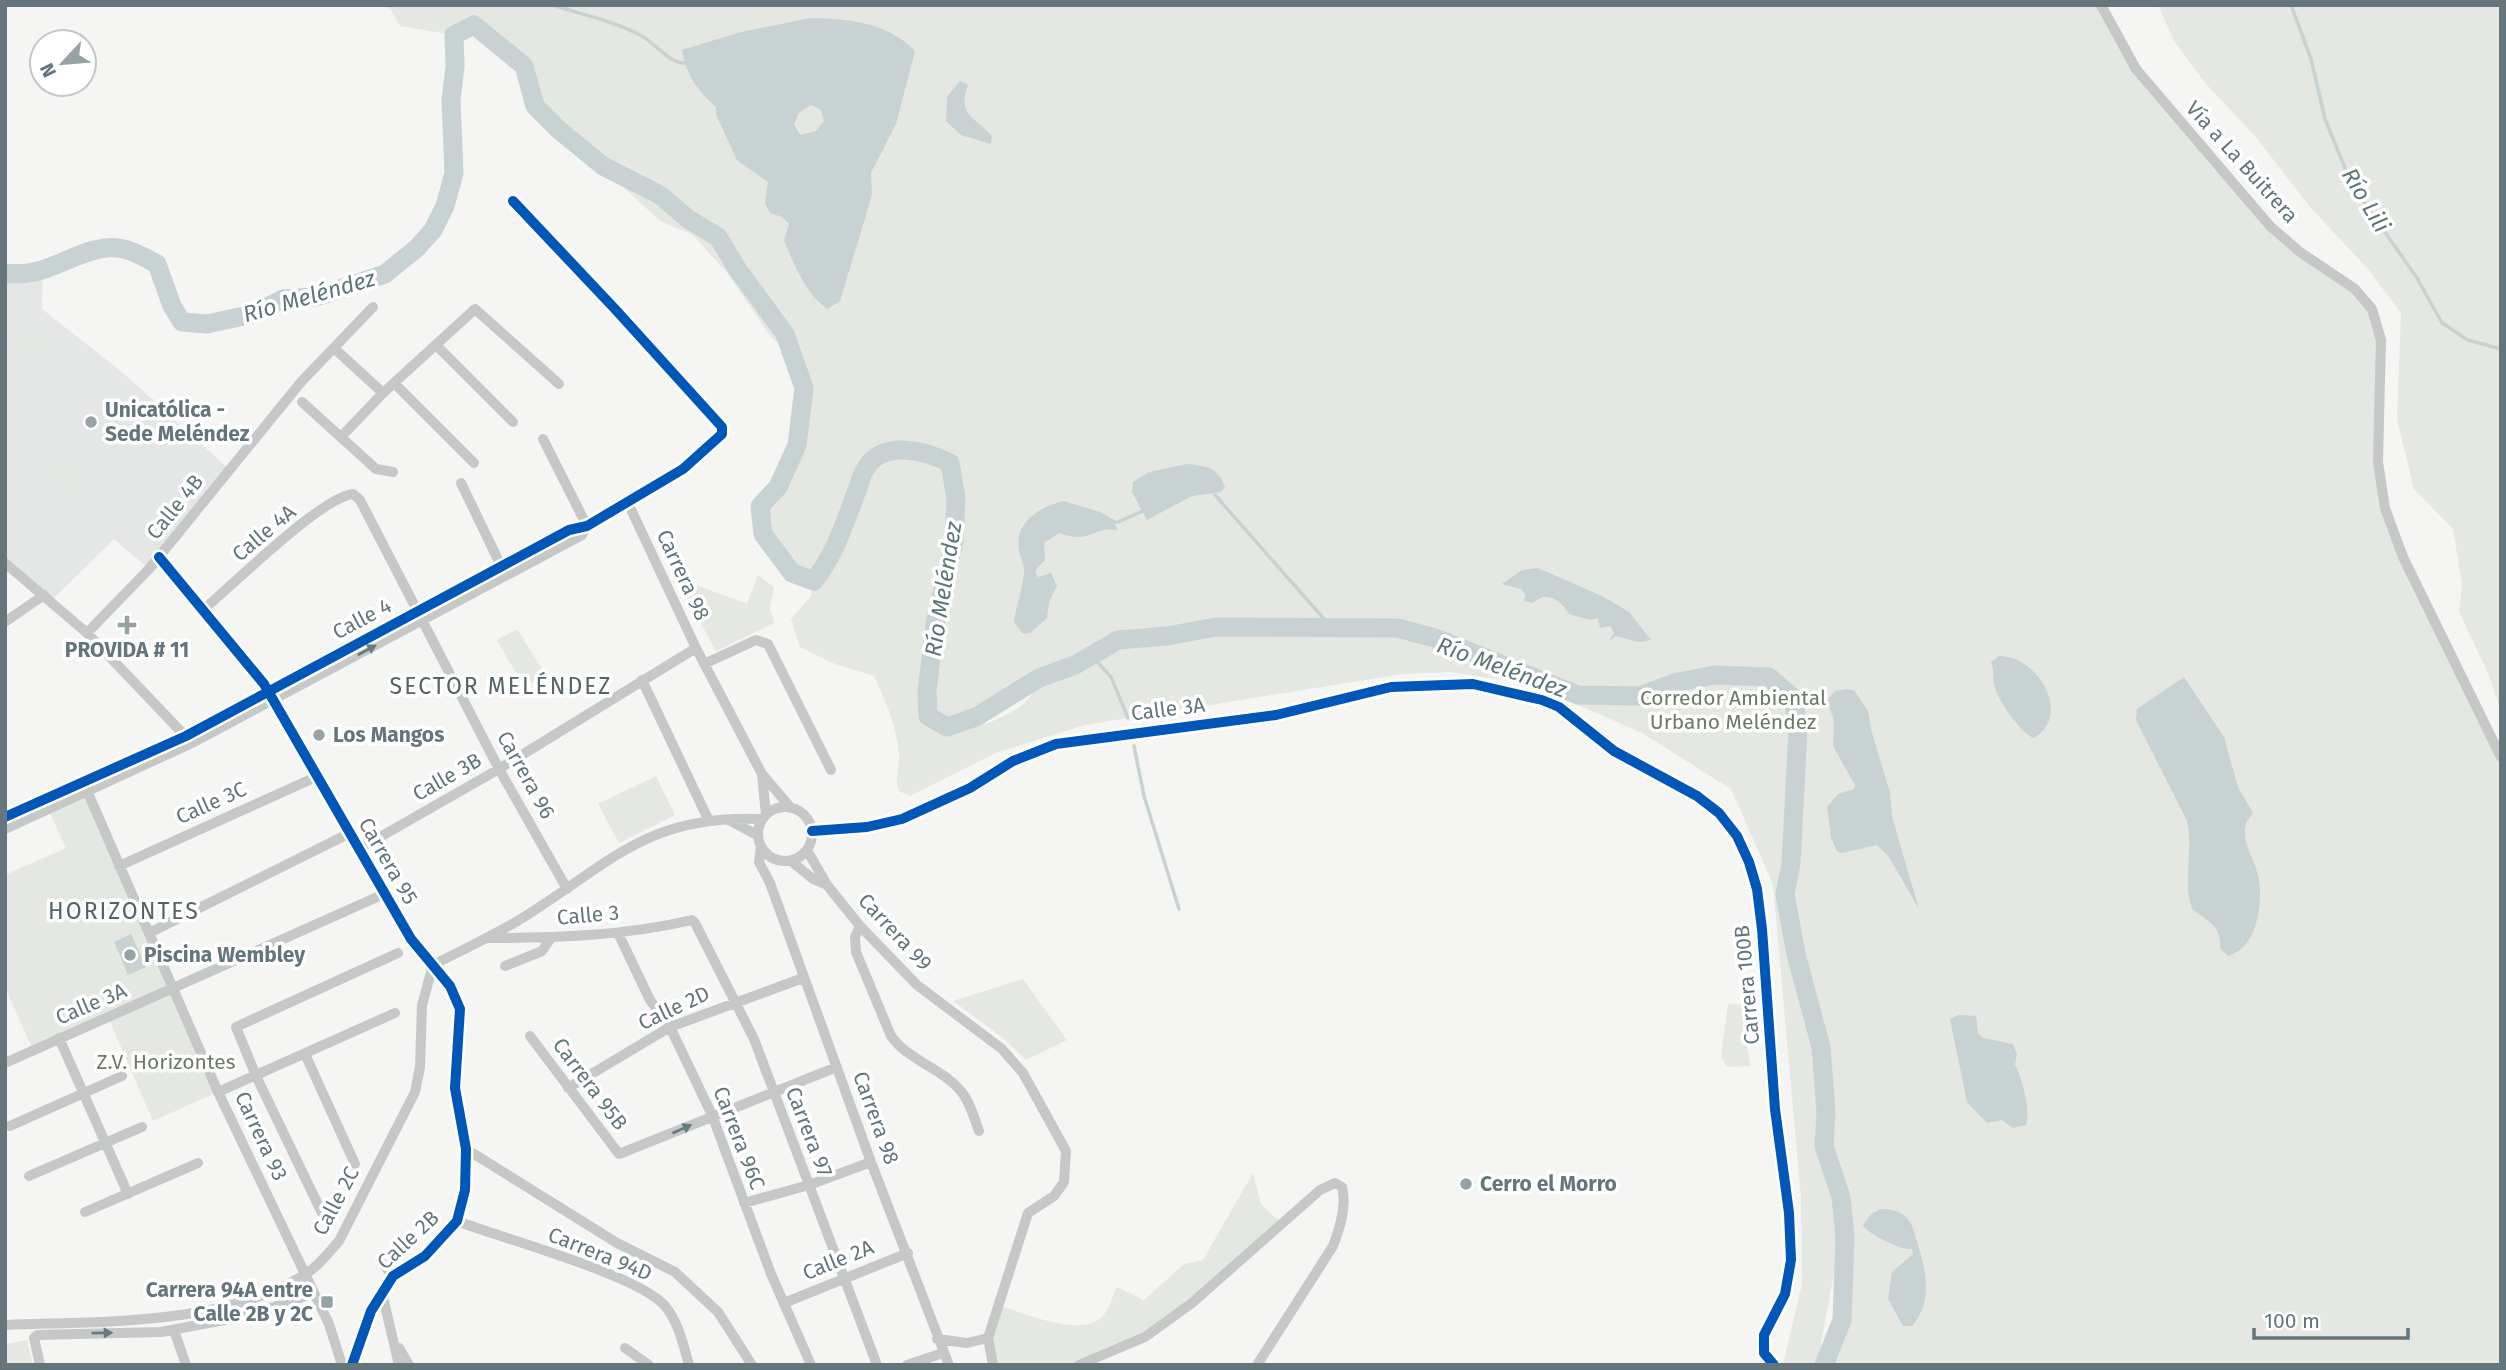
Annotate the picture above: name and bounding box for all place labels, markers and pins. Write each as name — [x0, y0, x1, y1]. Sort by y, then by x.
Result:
place label: Unicatólica - Sede Meléndez — [105, 397, 250, 447]
marker: Unicatólica - Sede Meléndez — [83, 414, 99, 430]
marker: PROVIDA # 11 — [117, 615, 137, 635]
place label: PROVIDA # 11 — [65, 637, 189, 663]
place label: Los Mangos — [333, 722, 444, 748]
marker: Los Mangos — [311, 727, 327, 743]
place label: Piscina Wembley — [144, 942, 305, 968]
marker: Piscina Wembley — [122, 947, 138, 963]
place label: Cerro el Morro — [1480, 1171, 1617, 1197]
marker: Cerro el Morro — [1458, 1176, 1474, 1192]
place label: Carrera 94A entre Calle 2B y 2C — [146, 1277, 313, 1327]
marker: Carrera 94A entre Calle 2B y 2C — [319, 1294, 335, 1310]

